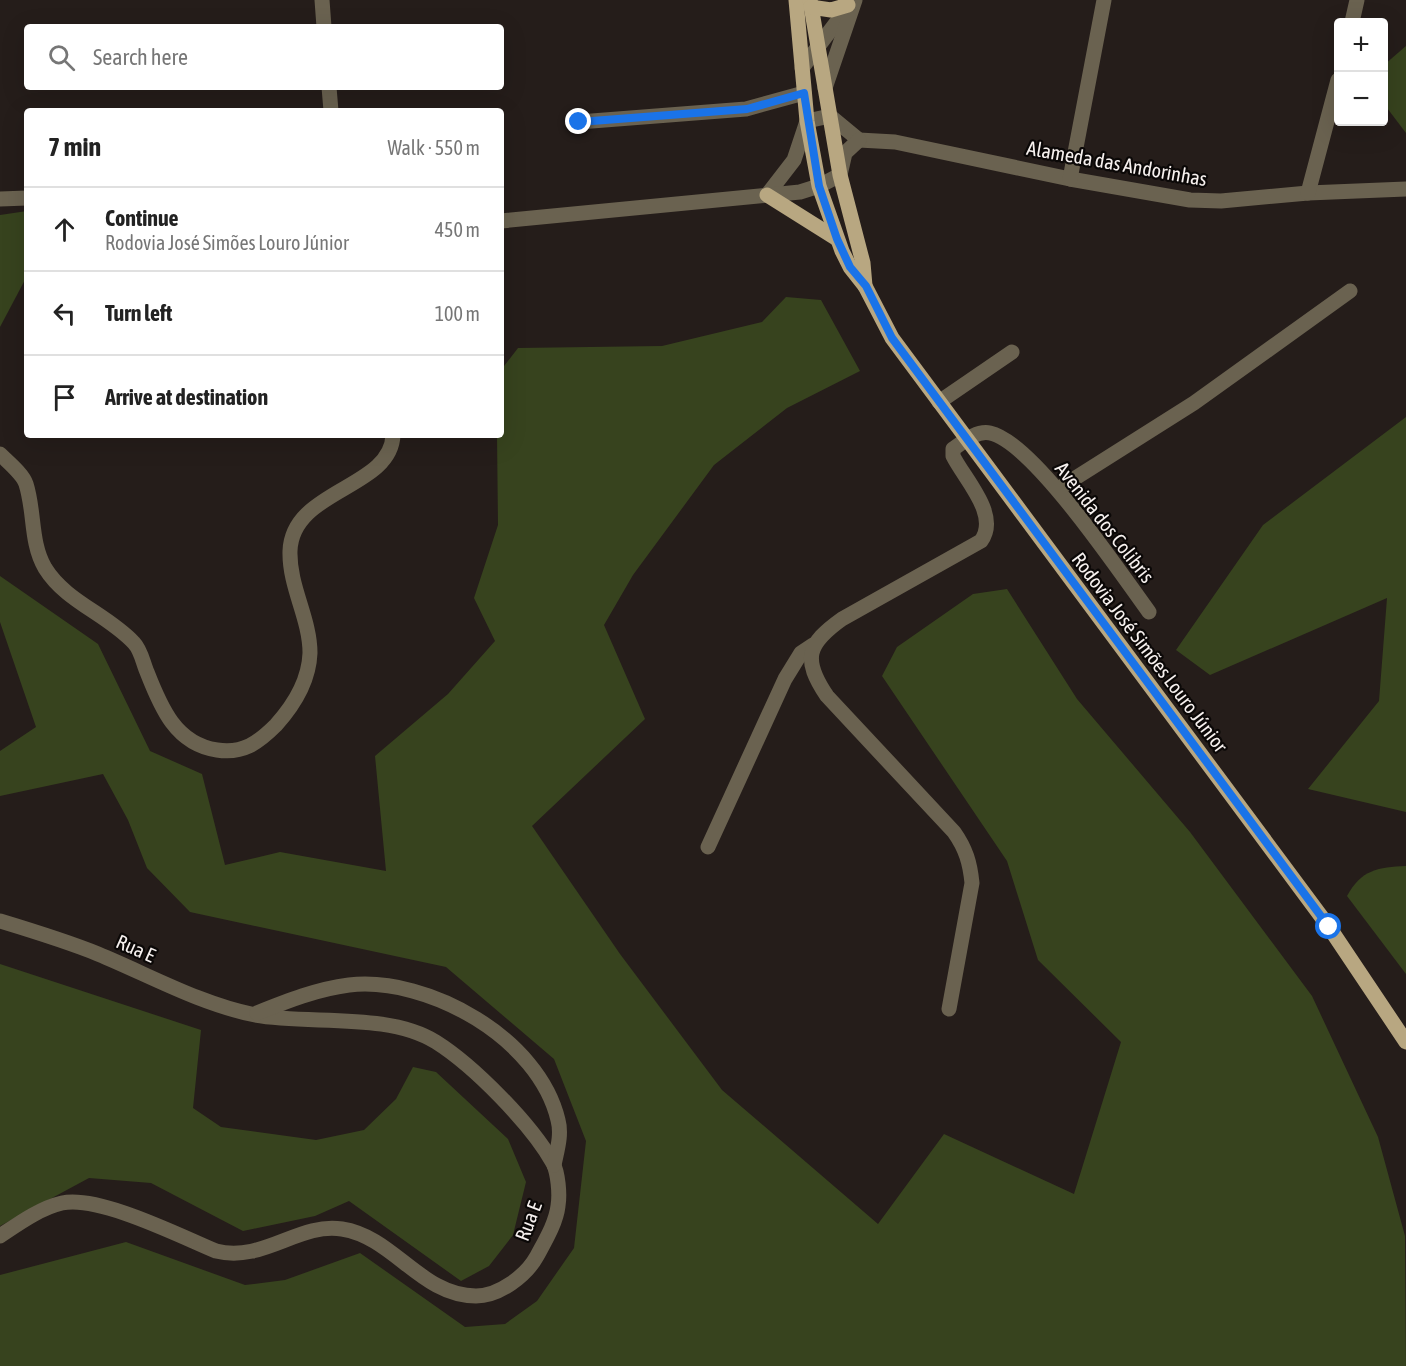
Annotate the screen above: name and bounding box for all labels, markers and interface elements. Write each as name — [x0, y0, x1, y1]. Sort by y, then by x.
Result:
map controls — [1334, 18, 1388, 126]
button: + — [1334, 18, 1388, 72]
search box — [24, 24, 504, 90]
icon: search — [45, 41, 78, 74]
text: Search here — [93, 44, 188, 70]
button: − — [1334, 72, 1388, 126]
route end — [565, 108, 591, 134]
text: 7 min — [48, 132, 101, 162]
text: Walk · 550 m — [388, 136, 480, 159]
street label: Alameda das Andorinhas — [1025, 136, 1209, 190]
text: Continue — [105, 205, 179, 231]
icon: ahead — [48, 213, 81, 246]
text: 450 m — [435, 218, 480, 241]
text: Rodovia José Simões Louro Júnior — [105, 231, 349, 254]
icon: left — [48, 297, 81, 330]
text: Turn left — [105, 300, 172, 326]
text: 100 m — [435, 302, 480, 325]
icon: arrive — [48, 381, 81, 414]
text: Arrive at destination — [105, 384, 268, 410]
street label: Avenida dos Colibris — [1051, 457, 1159, 587]
street label: Rodovia José Simões Louro Júnior — [1067, 548, 1233, 757]
route start — [1315, 913, 1341, 939]
street label: Rua E — [113, 929, 159, 967]
street label: Rua E — [510, 1198, 546, 1244]

